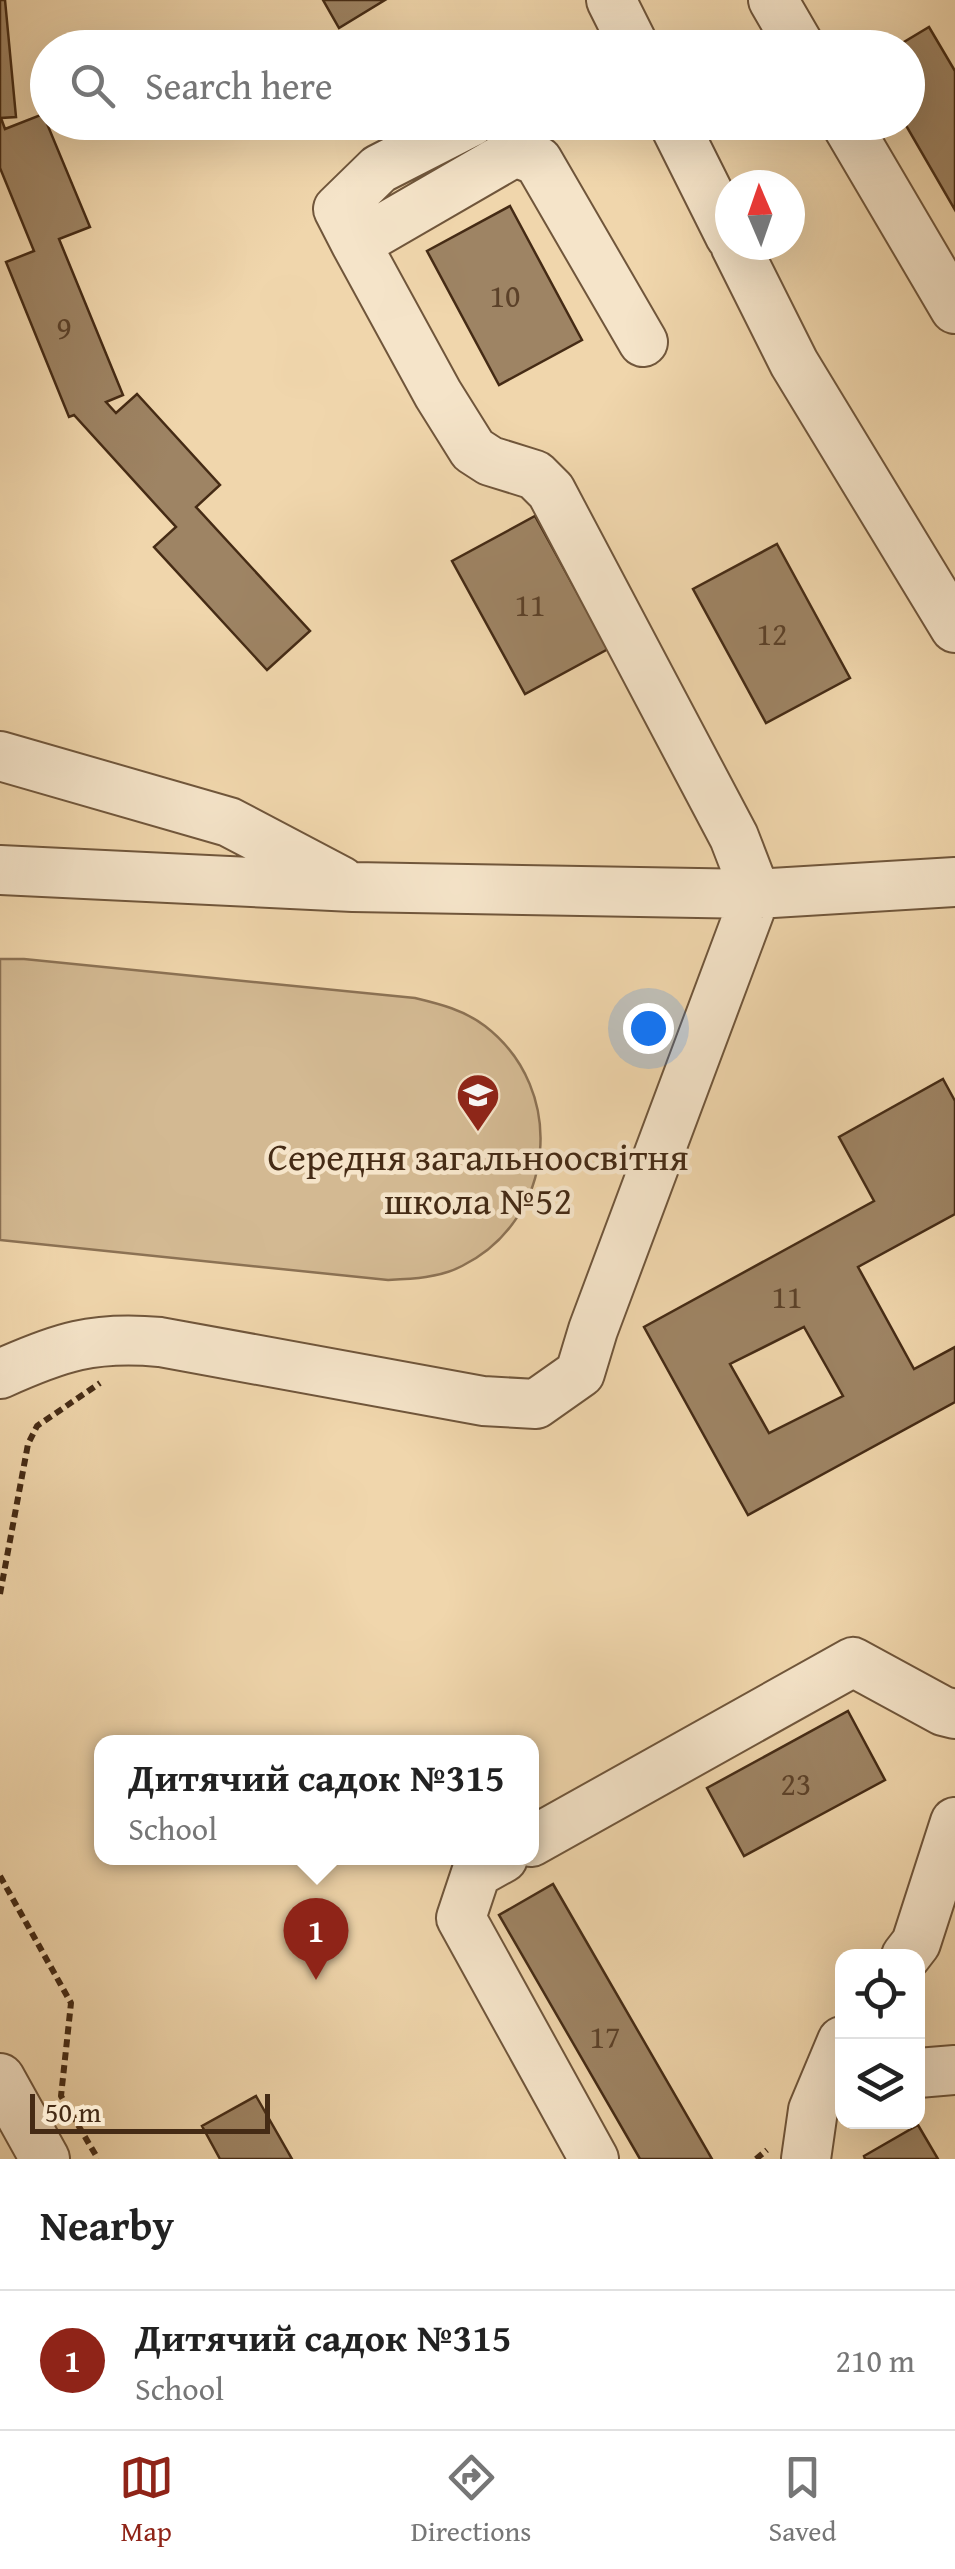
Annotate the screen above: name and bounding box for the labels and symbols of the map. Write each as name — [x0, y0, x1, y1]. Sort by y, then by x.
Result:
north arrow — [715, 170, 805, 260]
house number: 10 — [490, 272, 520, 319]
house number: 9 — [56, 304, 72, 351]
house number: 11 — [515, 581, 545, 628]
house number: 12 — [757, 610, 787, 657]
your location — [623, 1003, 674, 1054]
school or university icon: Середня загальноосвітня школа №52 — [455, 1072, 501, 1133]
place label: Середня загальноосвітня школа №52 — [267, 1128, 689, 1228]
house number: 11 — [772, 1273, 802, 1320]
house number: 23 — [781, 1760, 811, 1807]
pin: 1 — [284, 1898, 348, 1980]
house number: 17 — [590, 2013, 620, 2060]
scale bar — [30, 2089, 270, 2134]

